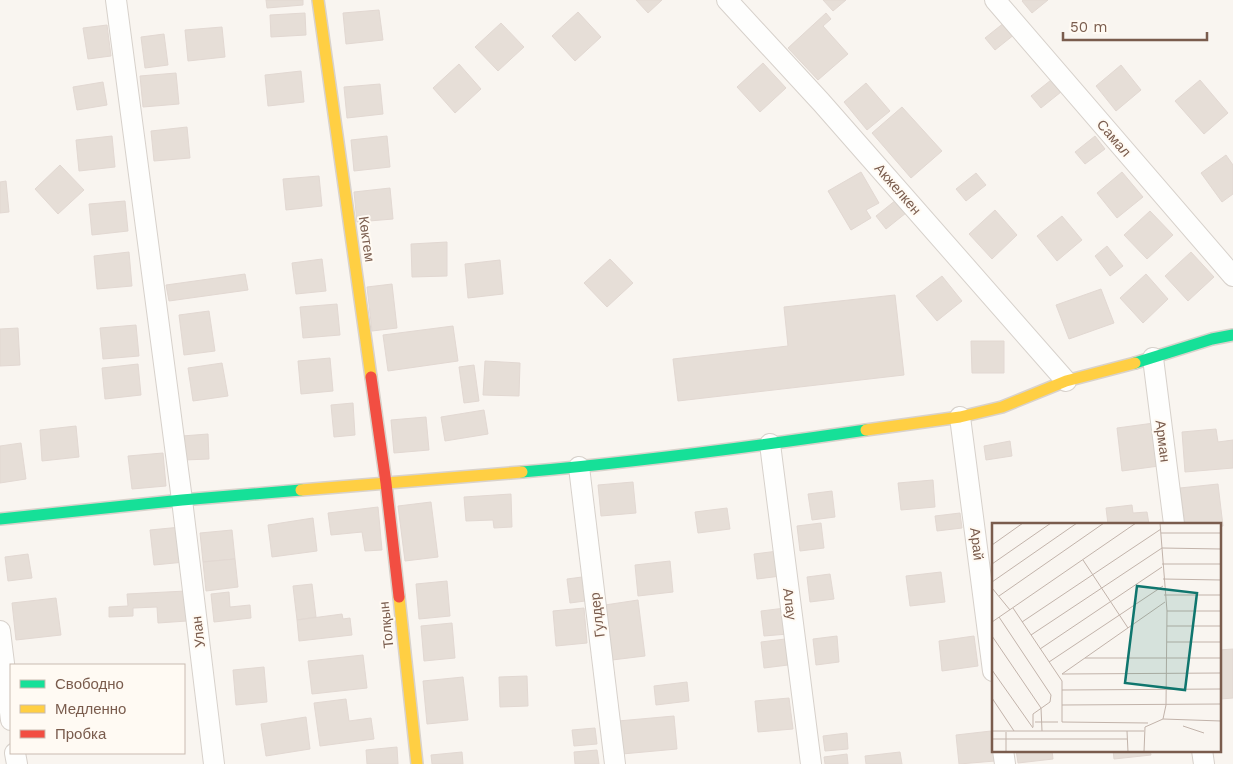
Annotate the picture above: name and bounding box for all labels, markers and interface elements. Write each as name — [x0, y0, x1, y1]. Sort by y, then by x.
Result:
scale bar — [1063, 10, 1207, 42]
text: 50 m — [1070, 18, 1107, 36]
street label: Самал — [1094, 116, 1134, 160]
street label: Акжелкен — [872, 160, 924, 218]
street label: Көктем — [356, 215, 378, 263]
street label: Арман — [1152, 419, 1174, 463]
inset map — [992, 523, 1220, 752]
street label: Арай — [967, 527, 987, 561]
street label: Алау — [780, 587, 800, 621]
street label: Гулдер — [586, 591, 608, 638]
street label: Толқын — [376, 601, 396, 649]
street label: Улан — [188, 615, 208, 649]
legend — [10, 664, 185, 754]
text: Свободно — [55, 675, 124, 693]
text: Медленно — [55, 700, 126, 718]
text: Пробка — [55, 725, 107, 743]

